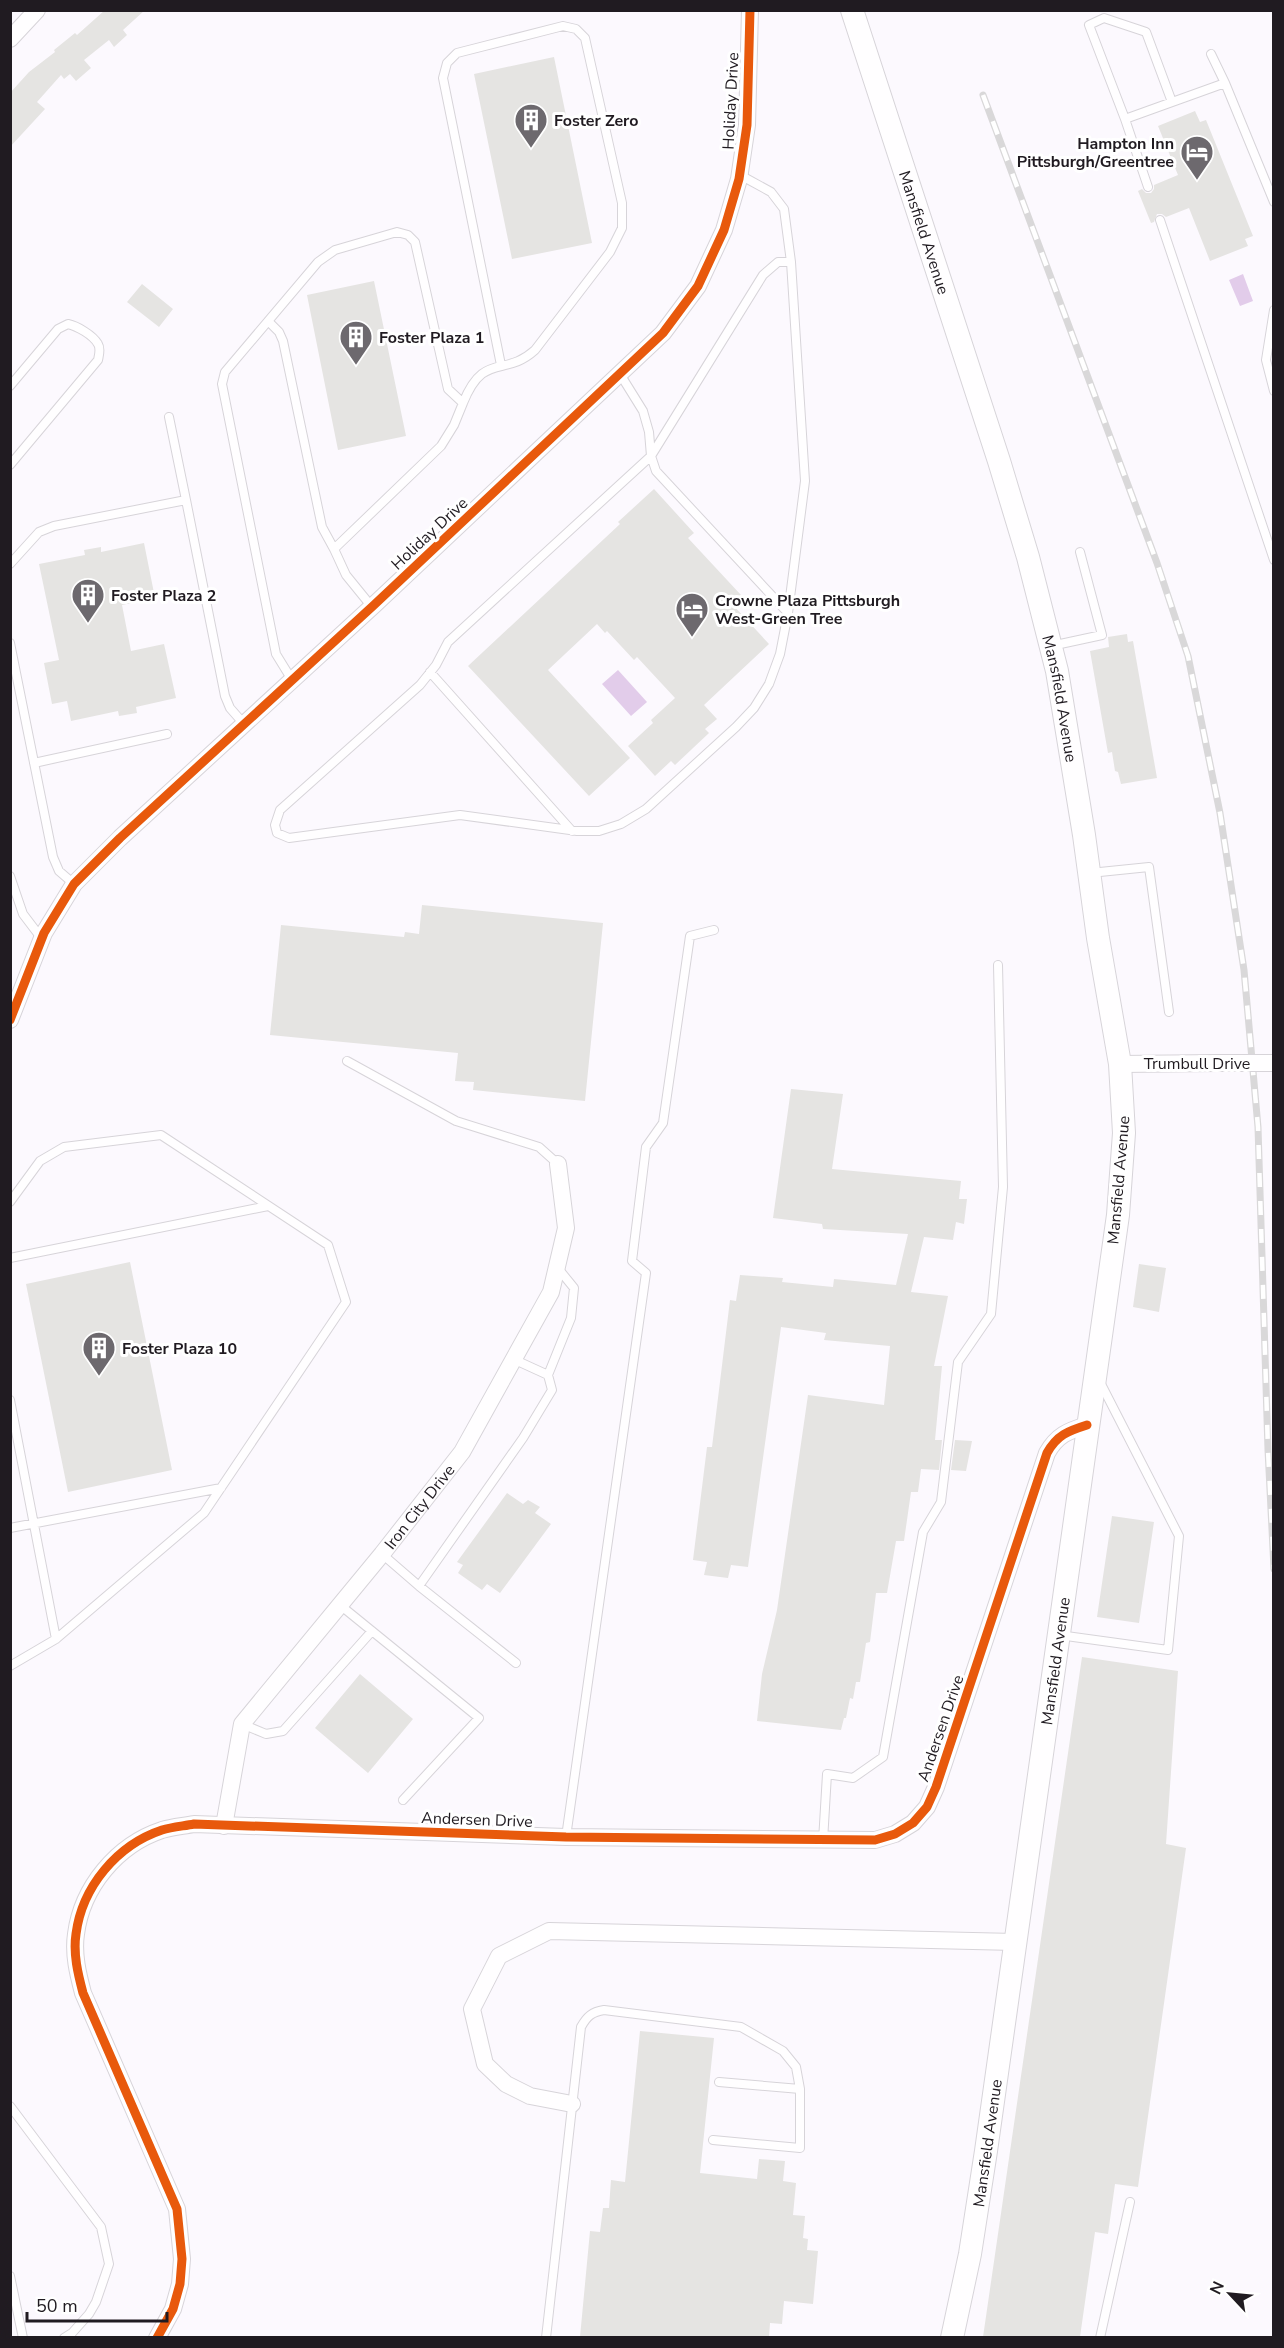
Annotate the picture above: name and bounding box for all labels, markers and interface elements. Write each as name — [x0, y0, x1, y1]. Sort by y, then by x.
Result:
street label: Holiday Drive — [717, 52, 745, 150]
building icon: Foster Zero — [513, 102, 549, 149]
place label: Foster Zero — [554, 110, 638, 132]
place label: Hampton Inn Pittsburgh/Greentree — [1017, 133, 1174, 173]
hotel icon: Hampton Inn Pittsburgh/Greentree — [1179, 134, 1215, 181]
street label: Mansfield Avenue — [893, 168, 954, 298]
building icon: Foster Plaza 1 — [338, 319, 374, 366]
place label: Foster Plaza 1 — [379, 327, 484, 349]
street label: Holiday Drive — [387, 492, 473, 575]
building icon: Foster Plaza 2 — [70, 577, 106, 624]
place label: Foster Plaza 2 — [111, 585, 216, 607]
place label: Crowne Plaza Pittsburgh West-Green Tree — [715, 590, 900, 630]
hotel icon: Crowne Plaza Pittsburgh West-Green Tree — [674, 591, 710, 638]
street label: Mansfield Avenue — [1036, 633, 1082, 764]
street label: Trumbull Drive — [1144, 1053, 1250, 1075]
street label: Mansfield Avenue — [1102, 1115, 1136, 1245]
building icon: Foster Plaza 10 — [81, 1330, 117, 1377]
place label: Foster Plaza 10 — [122, 1338, 237, 1360]
street label: Iron City Drive — [380, 1460, 460, 1554]
street label: Mansfield Avenue — [1036, 1596, 1076, 1727]
street label: Andersen Drive — [912, 1672, 970, 1785]
street label: Andersen Drive — [421, 1807, 533, 1833]
street label: Mansfield Avenue — [968, 2078, 1008, 2209]
north arrow — [1200, 2264, 1260, 2324]
text: N — [1205, 2278, 1230, 2298]
scale bar — [27, 2285, 166, 2323]
text: 50 m — [36, 2294, 78, 2318]

